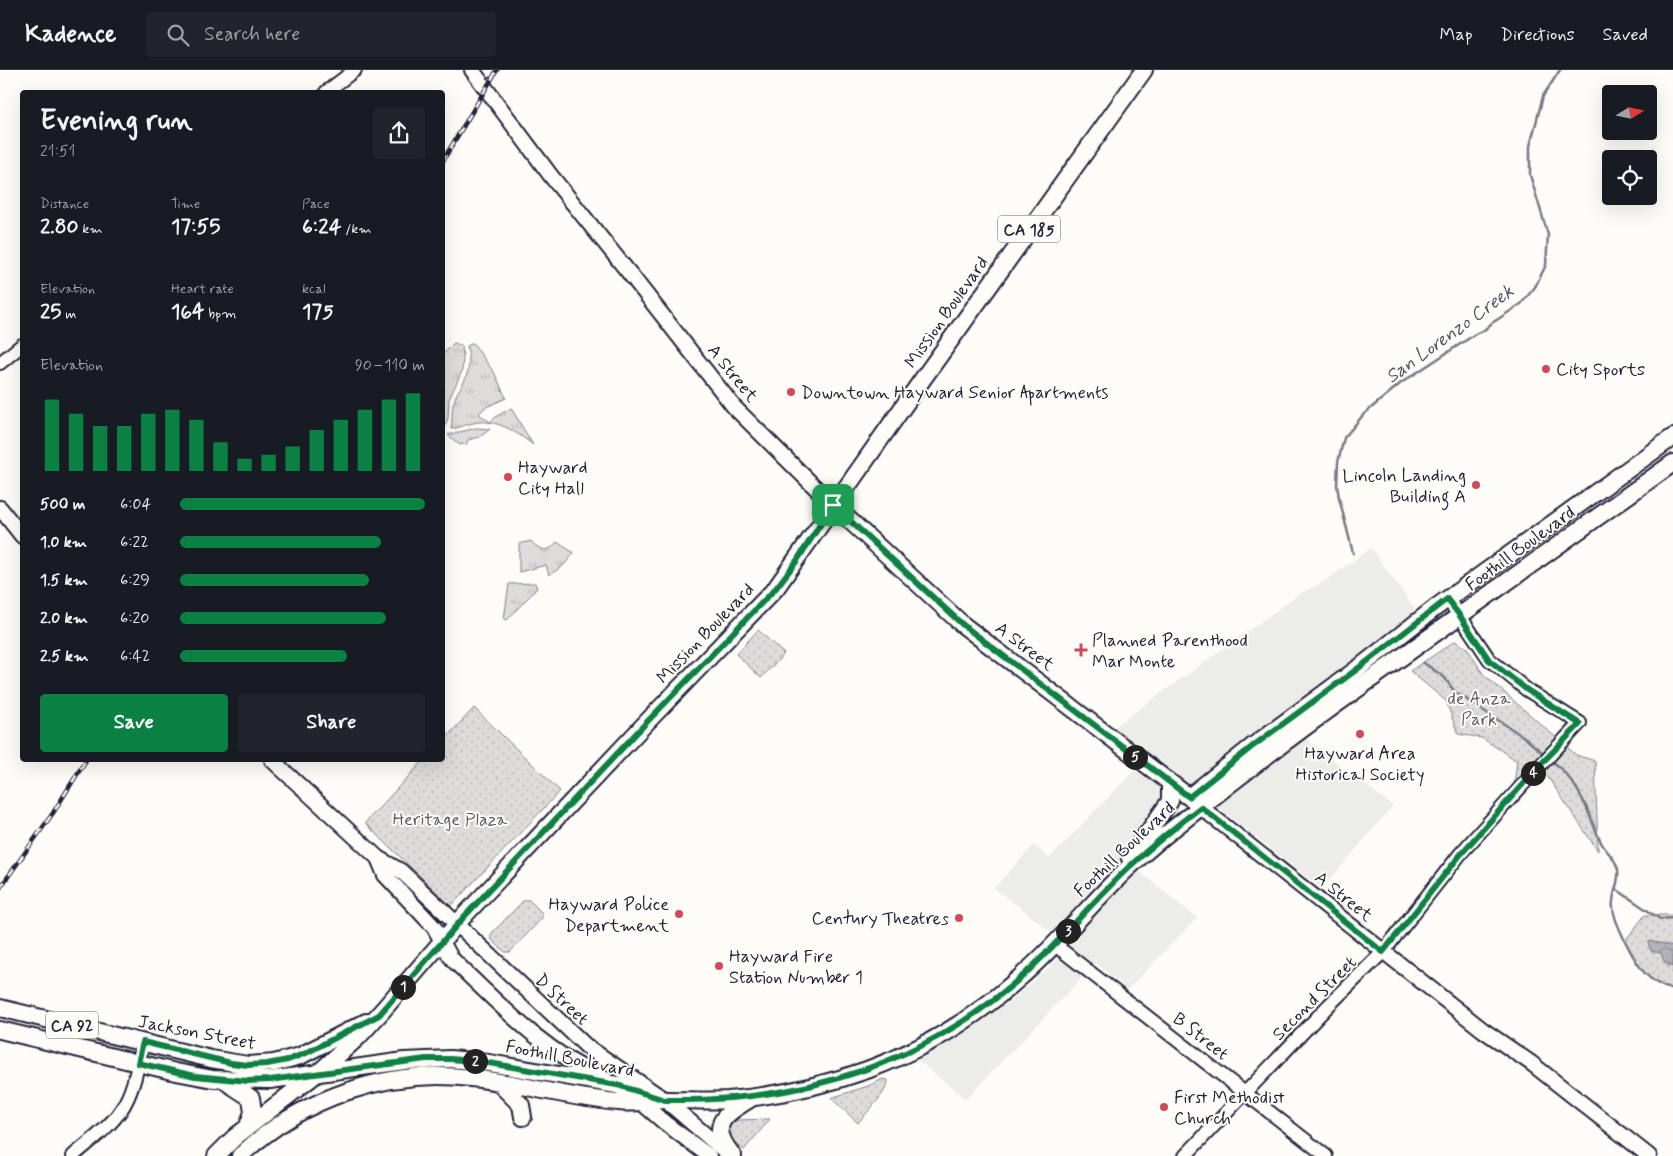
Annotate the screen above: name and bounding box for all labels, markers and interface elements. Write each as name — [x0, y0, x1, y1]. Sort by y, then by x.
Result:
search box — [146, 12, 496, 57]
text: Kadence — [25, 19, 116, 50]
icon: search — [164, 21, 192, 49]
text: Search here — [204, 22, 300, 47]
text: Map — [1440, 23, 1473, 47]
text: Directions — [1501, 23, 1575, 47]
text: Saved — [1603, 23, 1648, 47]
north arrow — [1602, 85, 1658, 140]
map controls — [1602, 85, 1657, 205]
text: Evening run — [40, 103, 193, 140]
button: share — [373, 107, 425, 159]
text: 21:51 — [40, 141, 75, 162]
button: locate — [1602, 150, 1657, 205]
text: Distance — [40, 195, 89, 213]
text: Time — [171, 195, 200, 213]
text: Pace — [302, 195, 330, 213]
text: 2.80 — [40, 213, 79, 241]
text: 17:55 — [171, 213, 220, 241]
text: 6:24 — [302, 213, 341, 241]
road number: CA 185 — [998, 216, 1060, 242]
text: km — [79, 220, 103, 238]
text: /km — [341, 220, 372, 238]
street label: Mission Boulevard — [899, 252, 994, 373]
water label: San Lorenzo Creek — [1381, 279, 1520, 389]
text: Elevation — [40, 280, 95, 298]
text: Heart rate — [171, 280, 234, 298]
text: kcal — [302, 280, 326, 298]
text: 25 — [40, 298, 61, 326]
text: 164 — [171, 298, 204, 326]
text: 175 — [302, 298, 334, 326]
text: m — [61, 305, 76, 323]
text: bpm — [204, 305, 236, 323]
street label: A Street — [701, 340, 763, 408]
text: Elevation — [40, 355, 103, 376]
text: 90–110 m — [355, 355, 425, 376]
place label: City Sports — [1556, 358, 1645, 382]
marker: City Sports — [1540, 363, 1552, 375]
place label: Downtown Hayward Senior Apartments — [801, 381, 1108, 406]
marker: Downtown Hayward Senior Apartments — [785, 386, 797, 398]
place label: Hayward City Hall — [518, 456, 588, 501]
place label: Lincoln Landing Building A — [1343, 464, 1466, 511]
marker: Hayward City Hall — [502, 471, 514, 483]
marker: Lincoln Landing Building A — [1470, 479, 1482, 491]
pin — [812, 484, 854, 526]
icon: arrive — [819, 491, 847, 519]
text: 500 m — [40, 494, 85, 515]
text: 6:04 — [120, 494, 151, 515]
street label: Foothill Boulevard — [1461, 501, 1580, 597]
text: 1.0 km — [40, 532, 87, 553]
text: 6:22 — [120, 532, 149, 553]
text: 1.5 km — [40, 570, 88, 591]
text: 6:29 — [120, 570, 150, 591]
street label: Mission Boulevard — [651, 578, 760, 689]
text: 2.0 km — [40, 608, 88, 629]
text: 6:20 — [120, 608, 149, 629]
street label: A Street — [990, 617, 1059, 677]
place label: Planned Parenthood Mar Monte — [1092, 629, 1248, 674]
marker: Planned Parenthood Mar Monte — [1074, 643, 1088, 657]
text: 2.5 km — [40, 646, 88, 667]
text: 6:42 — [120, 646, 150, 667]
park label: de Anza Park — [1448, 687, 1511, 732]
button: Save — [40, 694, 228, 752]
button: Share — [238, 694, 425, 752]
marker: Hayward Area Historical Society — [1354, 728, 1366, 740]
place label: Hayward Area Historical Society — [1295, 742, 1425, 787]
pin: 5 — [1122, 744, 1148, 770]
text: 5 — [1131, 748, 1140, 766]
pin: 4 — [1520, 760, 1546, 786]
text: 4 — [1529, 764, 1538, 782]
street label: Foothill Boulevard — [1069, 797, 1181, 903]
park label: Heritage Plaza — [393, 808, 508, 832]
street label: A Street — [1309, 866, 1378, 928]
place label: Hayward Police Department — [548, 893, 669, 938]
place label: Century Theatres — [811, 907, 949, 931]
marker: Hayward Police Department — [673, 908, 685, 920]
marker: Century Theatres — [953, 912, 965, 924]
pin: 3 — [1056, 918, 1080, 944]
text: 3 — [1065, 922, 1072, 940]
place label: Hayward Fire Station Number 1 — [729, 945, 863, 990]
street label: Second Street — [1267, 951, 1362, 1046]
marker: Hayward Fire Station Number 1 — [713, 960, 725, 972]
street label: D Street — [529, 969, 594, 1031]
pin: 1 — [390, 974, 416, 1000]
text: 1 — [400, 978, 407, 996]
street label: B Street — [1168, 1007, 1233, 1066]
street label: Jackson Street — [136, 1010, 258, 1056]
road number: CA 92 — [46, 1012, 98, 1038]
street label: Foothill Boulevard — [504, 1035, 636, 1083]
pin: 2 — [462, 1048, 488, 1074]
text: 2 — [472, 1052, 479, 1070]
place label: First Methodist Church — [1174, 1086, 1285, 1131]
marker: First Methodist Church — [1158, 1101, 1170, 1113]

